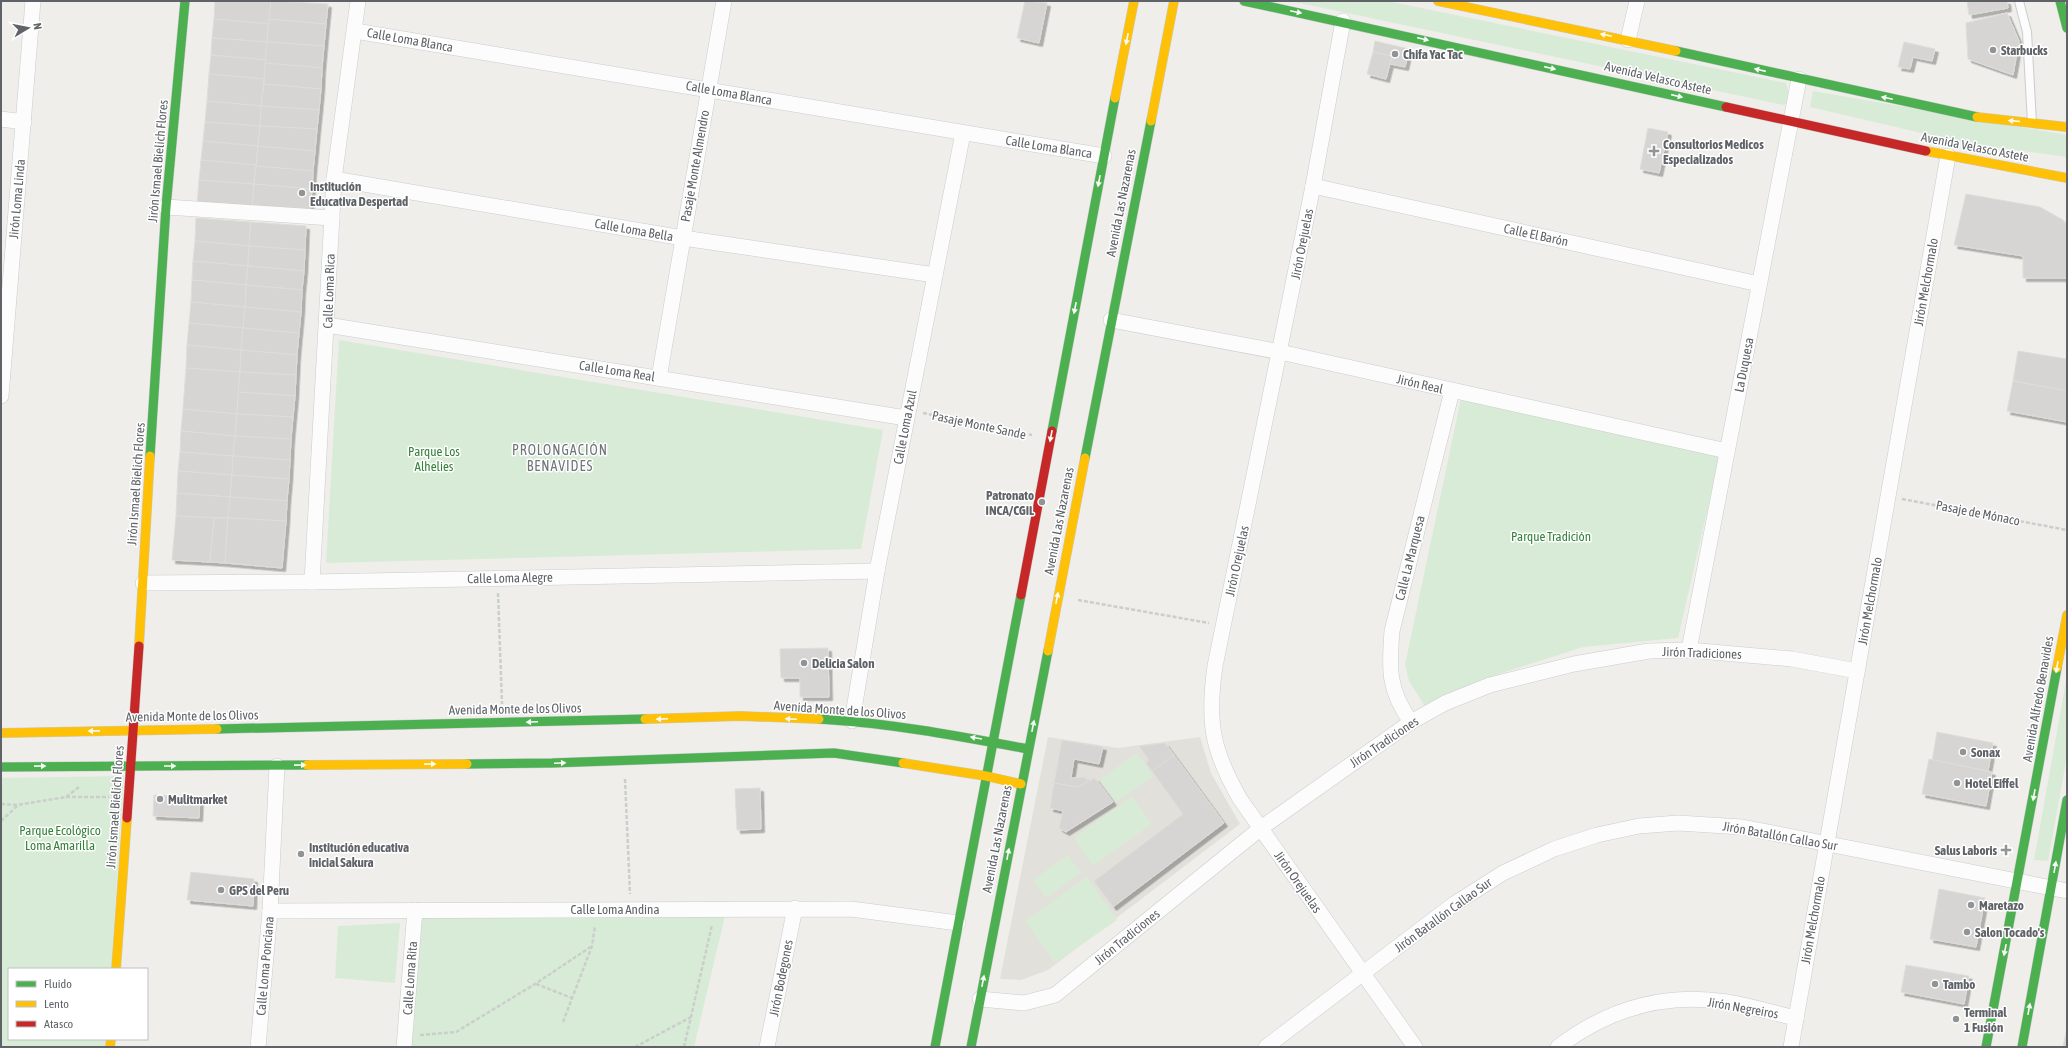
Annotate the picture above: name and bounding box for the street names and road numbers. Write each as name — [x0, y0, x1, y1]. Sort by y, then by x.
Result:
street label: Calle Loma Blanca — [366, 25, 454, 55]
street label: Avenida Velasco Astete — [1603, 58, 1713, 98]
street label: Calle Loma Blanca — [685, 78, 773, 108]
street label: Jirón Ismael Bielich Flores — [145, 99, 171, 223]
street label: Pasaje Monte Almendro — [678, 109, 712, 223]
street label: Avenida Velasco Astete — [1920, 129, 2030, 165]
street label: Calle Loma Blanca — [1005, 133, 1093, 161]
street label: Avenida Las Nazarenas — [1103, 147, 1139, 258]
street label: Jirón Loma Linda — [6, 158, 28, 240]
street label: Jirón Orejuelas — [1288, 207, 1316, 281]
street label: Calle Loma Bella — [593, 216, 675, 244]
street label: Calle El Barón — [1502, 221, 1570, 249]
street label: Jirón Melchormalo — [1911, 237, 1941, 327]
street label: Calle Loma Rica — [320, 253, 338, 329]
street label: La Duquesa — [1731, 336, 1757, 394]
street label: Calle Loma Real — [578, 358, 657, 384]
street label: Jirón Real — [1395, 371, 1445, 397]
street label: Calle Loma Azul — [890, 388, 920, 465]
street label: Pasaje Monte Sande — [931, 408, 1027, 442]
street label: Jirón Ismael Bielich Flores — [124, 422, 148, 546]
street label: Avenida Las Nazarenas — [1041, 465, 1077, 576]
street label: Pasaje de Mónaco — [1935, 497, 2021, 529]
street label: Calle La Marquesa — [1392, 514, 1428, 602]
street label: Jirón Orejuelas — [1222, 524, 1252, 598]
street label: Jirón Melchormalo — [1855, 556, 1885, 646]
street label: Calle Loma Alegre — [467, 570, 553, 586]
street label: Avenida Alfredo Benavides — [2020, 635, 2057, 763]
street label: Jirón Tradiciones — [1662, 644, 1742, 662]
street label: Avenida Monte de los Olivos — [773, 698, 907, 722]
street label: Avenida Monte de los Olivos — [448, 700, 582, 718]
street label: Avenida Monte de los Olivos — [125, 707, 259, 725]
street label: Jirón Tradiciones — [1347, 713, 1422, 770]
street label: Jirón Ismael Bielich Flores — [103, 745, 127, 869]
street label: Avenida Las Nazarenas — [979, 783, 1015, 894]
street label: Jirón Batallón Callao Sur — [1721, 819, 1839, 854]
street label: Jirón Orejuelas — [1271, 848, 1325, 916]
street label: Jirón Batallón Callao Sur — [1391, 875, 1495, 955]
street label: Jirón Melchormalo — [1798, 875, 1828, 965]
street label: Calle Loma Andina — [571, 902, 659, 917]
street label: Jirón Tradiciones — [1091, 906, 1163, 968]
street label: Calle Loma Ponciana — [253, 916, 277, 1016]
street label: Jirón Bodegones — [766, 938, 796, 1018]
street label: Calle Loma Rita — [400, 941, 420, 1015]
street label: Jirón Negreiros — [1706, 994, 1780, 1022]

